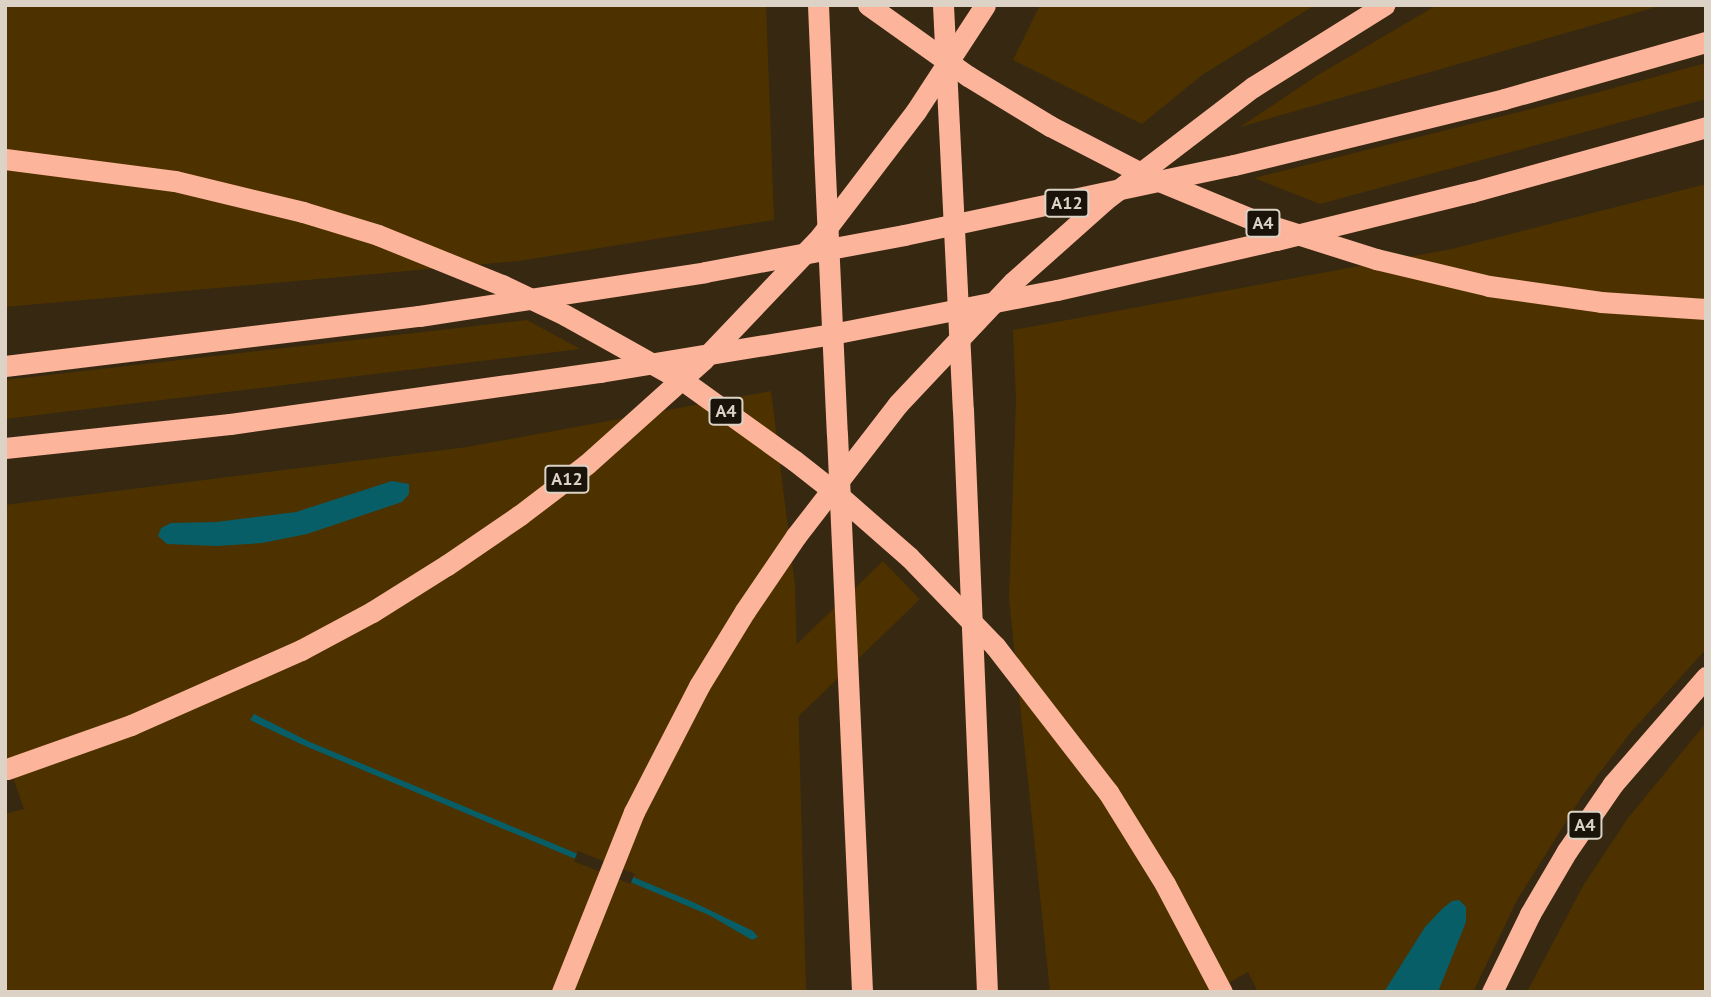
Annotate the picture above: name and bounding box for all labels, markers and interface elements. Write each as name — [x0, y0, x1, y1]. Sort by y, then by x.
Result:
road number: A12 — [1044, 188, 1090, 218]
road number: A4 — [1244, 208, 1282, 238]
road number: A4 — [707, 396, 745, 426]
road number: A12 — [544, 464, 590, 494]
road number: A4 — [1566, 810, 1604, 840]

